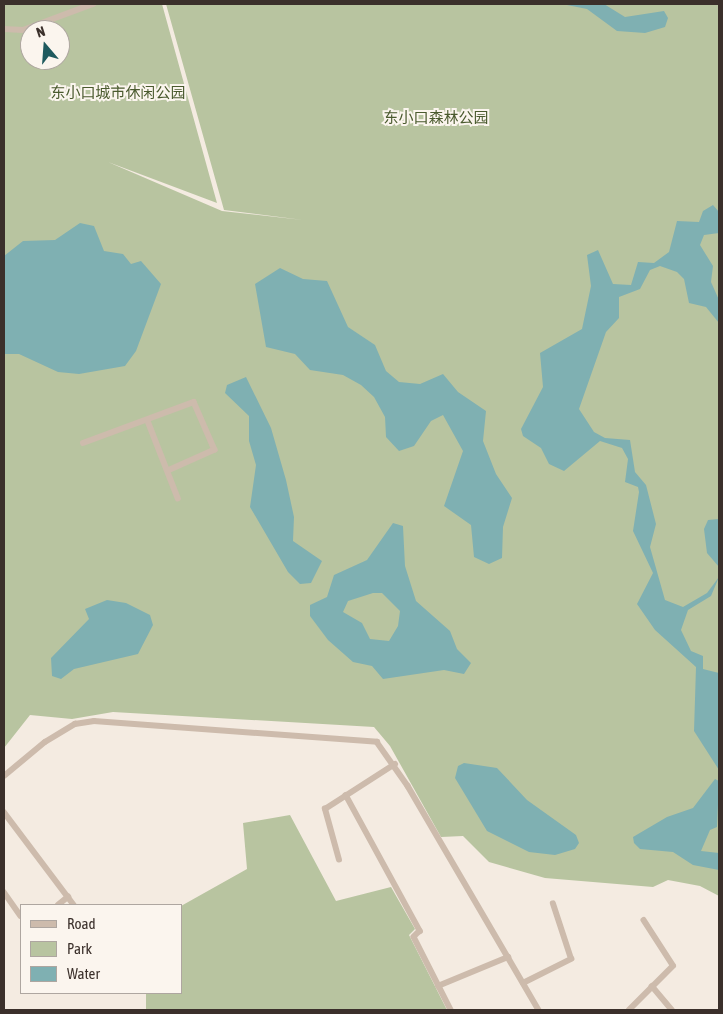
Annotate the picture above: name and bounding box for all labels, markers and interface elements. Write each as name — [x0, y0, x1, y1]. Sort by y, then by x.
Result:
north arrow — [20, 20, 70, 70]
text: N — [34, 23, 47, 41]
park label: 东小口城市休闲公园 — [51, 84, 185, 102]
park label: 东小口森林公园 — [384, 109, 488, 127]
legend — [20, 904, 182, 994]
text: Road — [67, 915, 96, 932]
text: Park — [67, 940, 92, 957]
text: Water — [67, 965, 100, 982]

